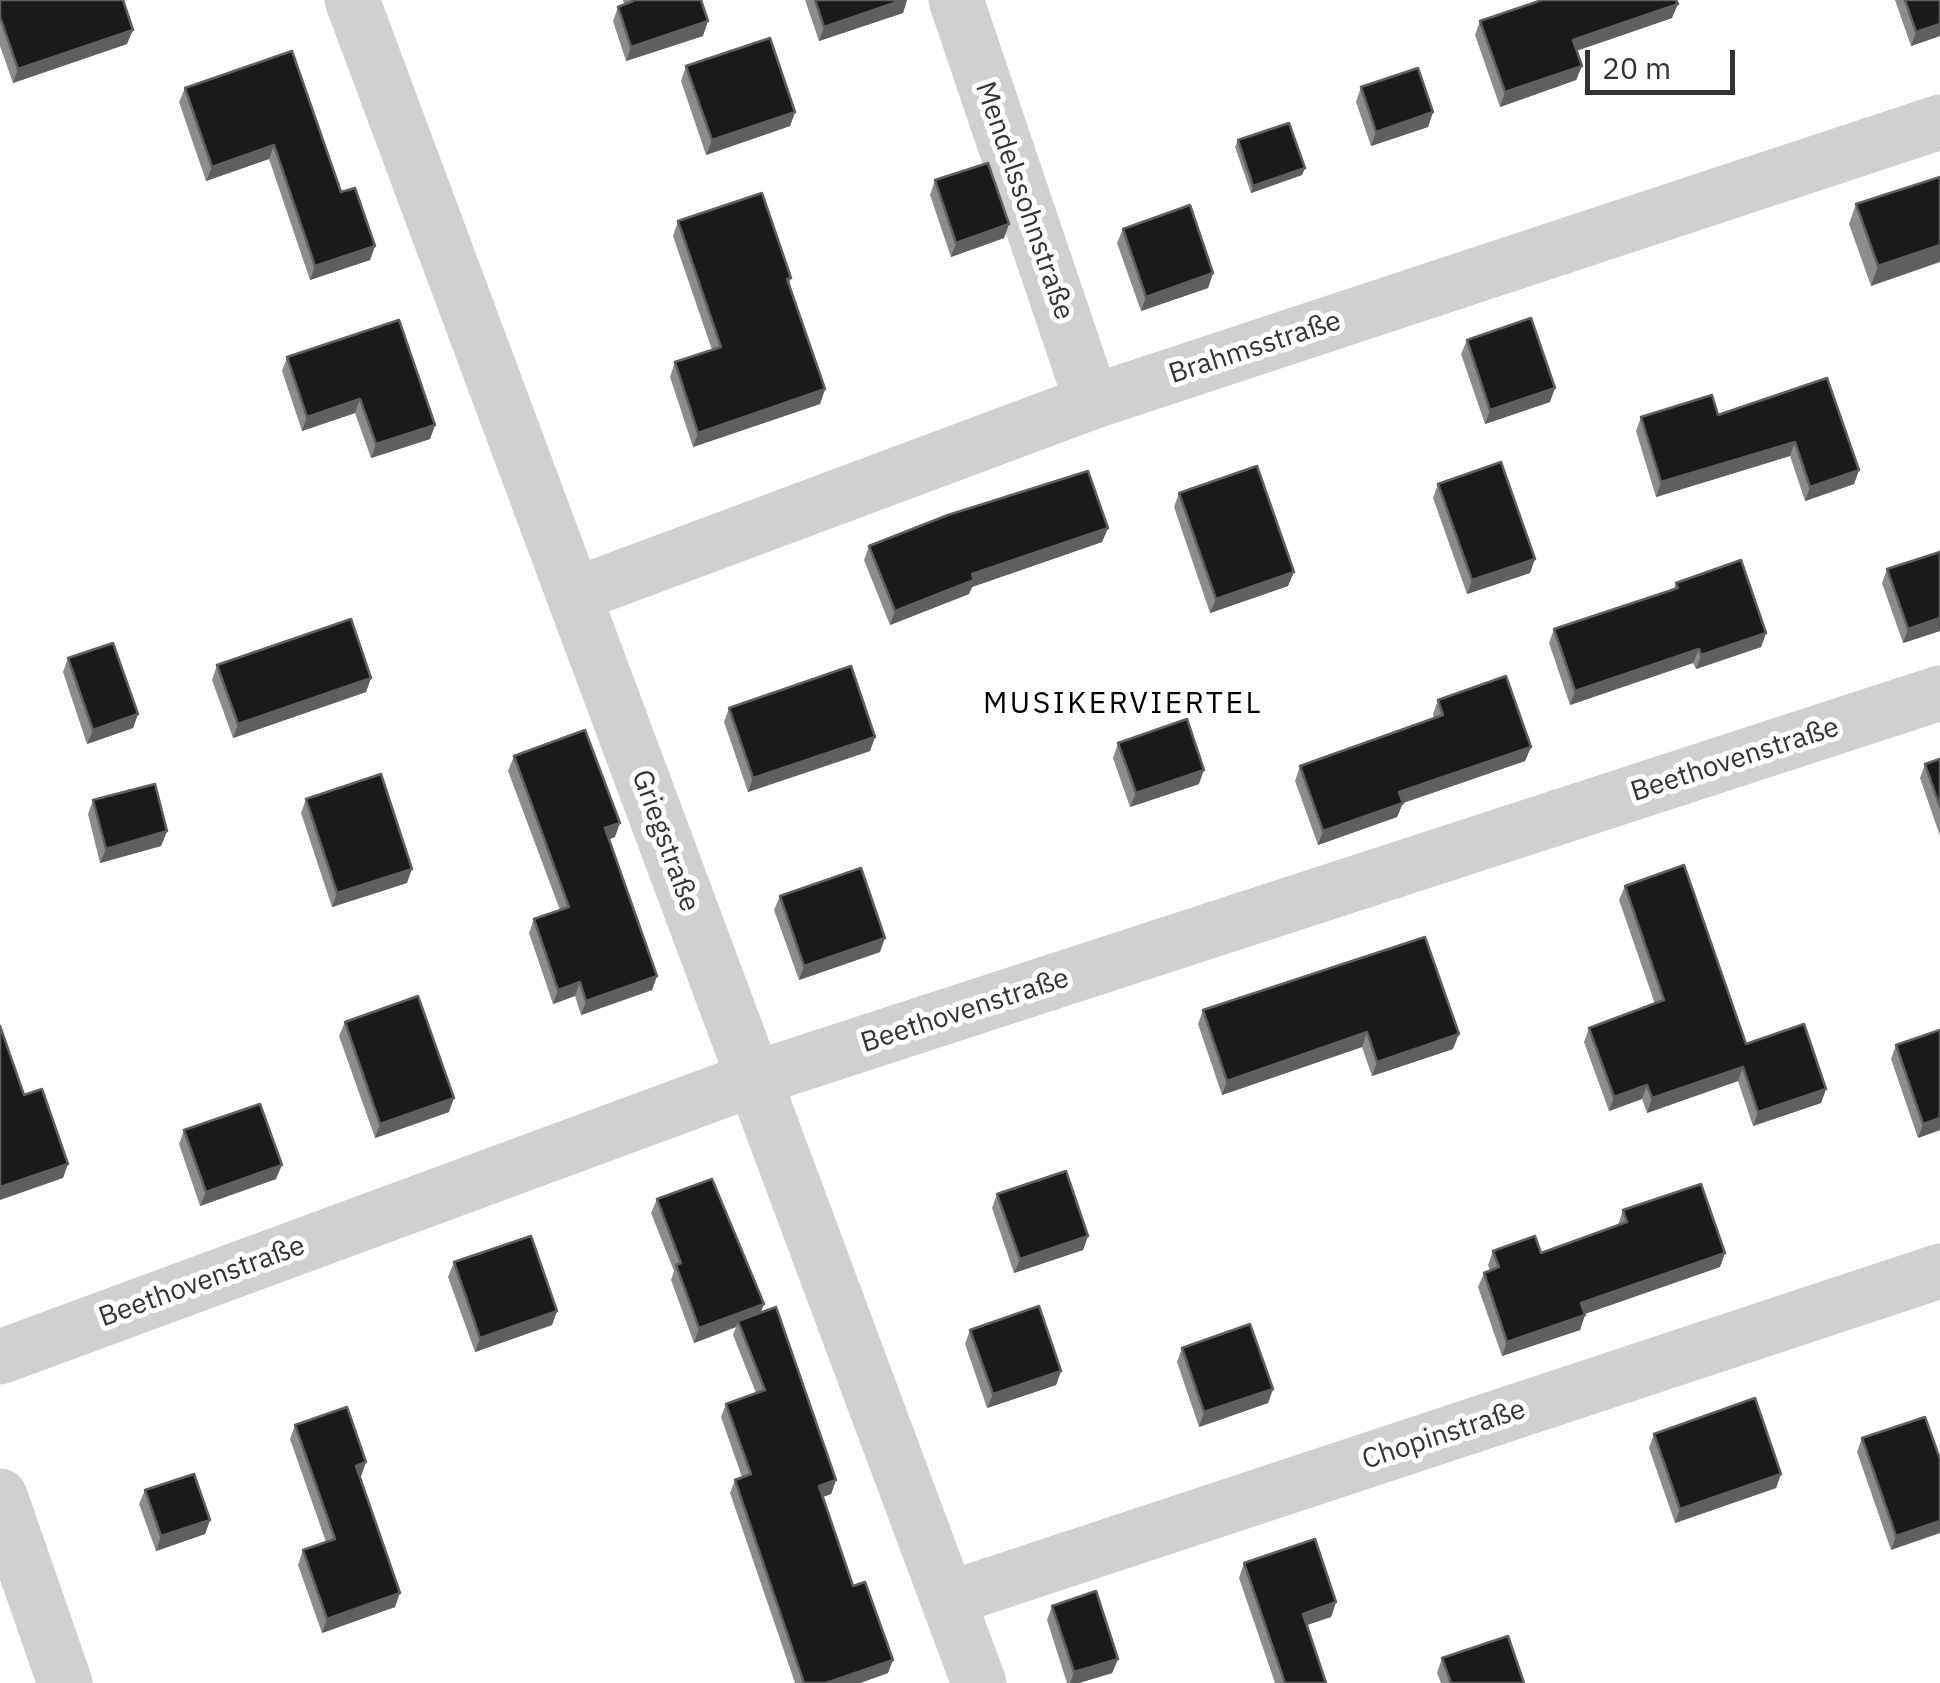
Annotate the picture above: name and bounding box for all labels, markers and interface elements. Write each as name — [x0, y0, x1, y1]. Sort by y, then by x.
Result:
scale bar — [1590, 30, 1740, 92]
text: 20 m — [1602, 48, 1671, 87]
street label: Mendelssohnstraße — [967, 78, 1081, 324]
street label: Brahmsstraße — [1165, 304, 1345, 392]
district label: MUSIKERVIERTEL — [983, 686, 1263, 722]
street label: Beethovenstraße — [1627, 711, 1843, 809]
street label: Griegstraße — [624, 765, 706, 917]
street label: Beethovenstraße — [857, 962, 1073, 1060]
street label: Beethovenstraße — [94, 1229, 310, 1335]
street label: Chopinstraße — [1358, 1393, 1530, 1477]

